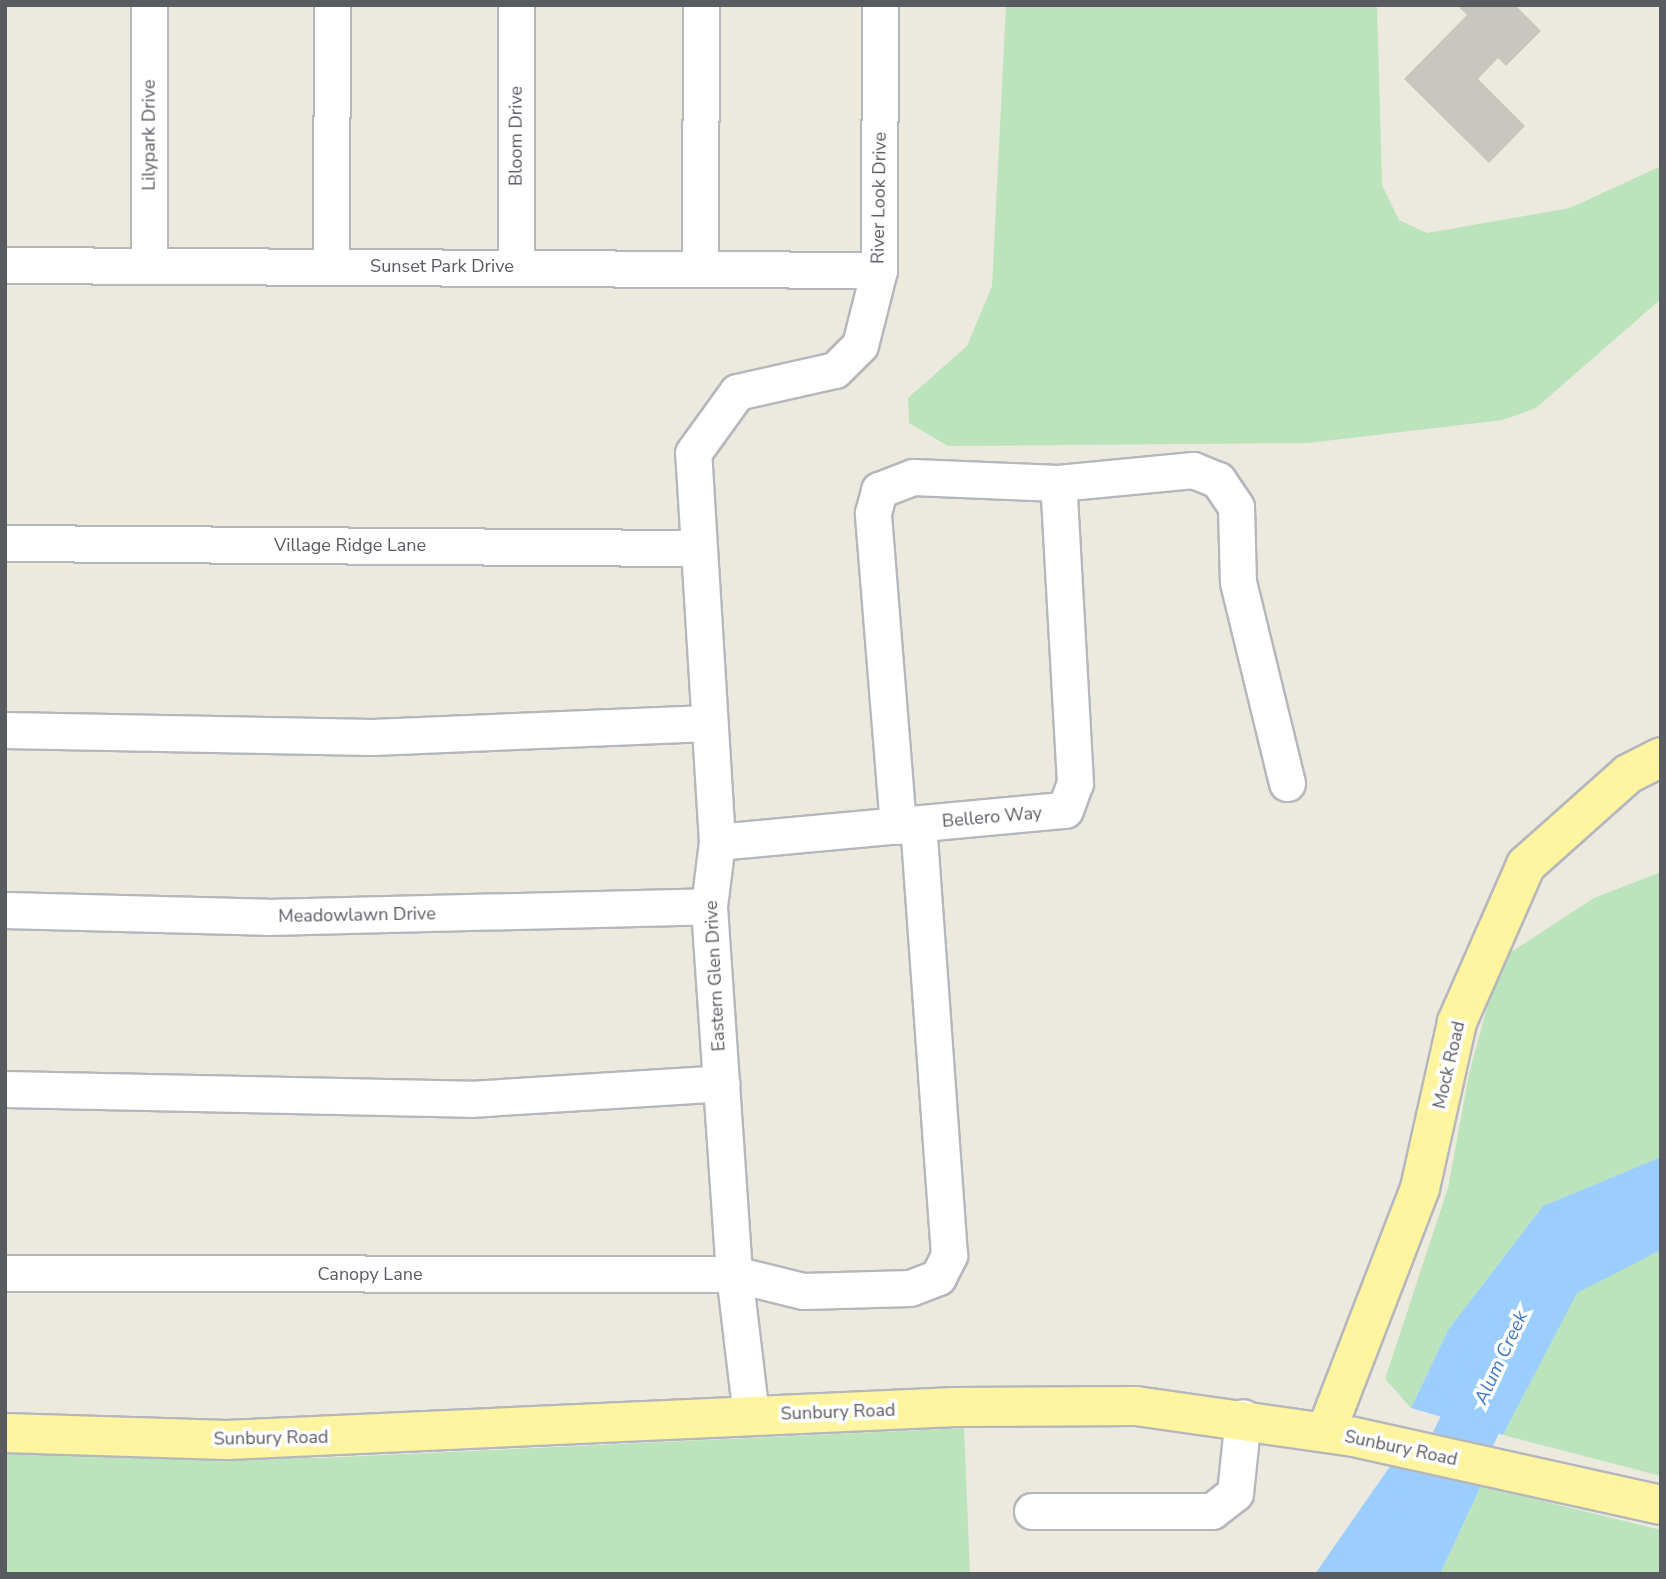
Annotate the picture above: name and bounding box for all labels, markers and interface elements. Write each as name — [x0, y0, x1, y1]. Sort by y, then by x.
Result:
street label: Lilypark Drive — [138, 79, 160, 191]
street label: Bloom Drive — [505, 86, 527, 186]
street label: River Look Drive — [867, 132, 891, 264]
street label: Sunset Park Drive — [370, 255, 514, 277]
street label: Village Ridge Lane — [274, 534, 426, 556]
street label: Bellero Way — [941, 802, 1043, 832]
street label: Eastern Glen Drive — [700, 900, 730, 1052]
street label: Meadowlawn Drive — [278, 903, 436, 927]
street label: Mock Road — [1428, 1019, 1470, 1111]
street label: Canopy Lane — [318, 1263, 422, 1285]
water label: Alum Creek — [1470, 1308, 1534, 1408]
street label: Sunbury Road — [780, 1399, 896, 1425]
street label: Sunbury Road — [213, 1426, 329, 1450]
street label: Sunbury Road — [1343, 1426, 1459, 1470]

